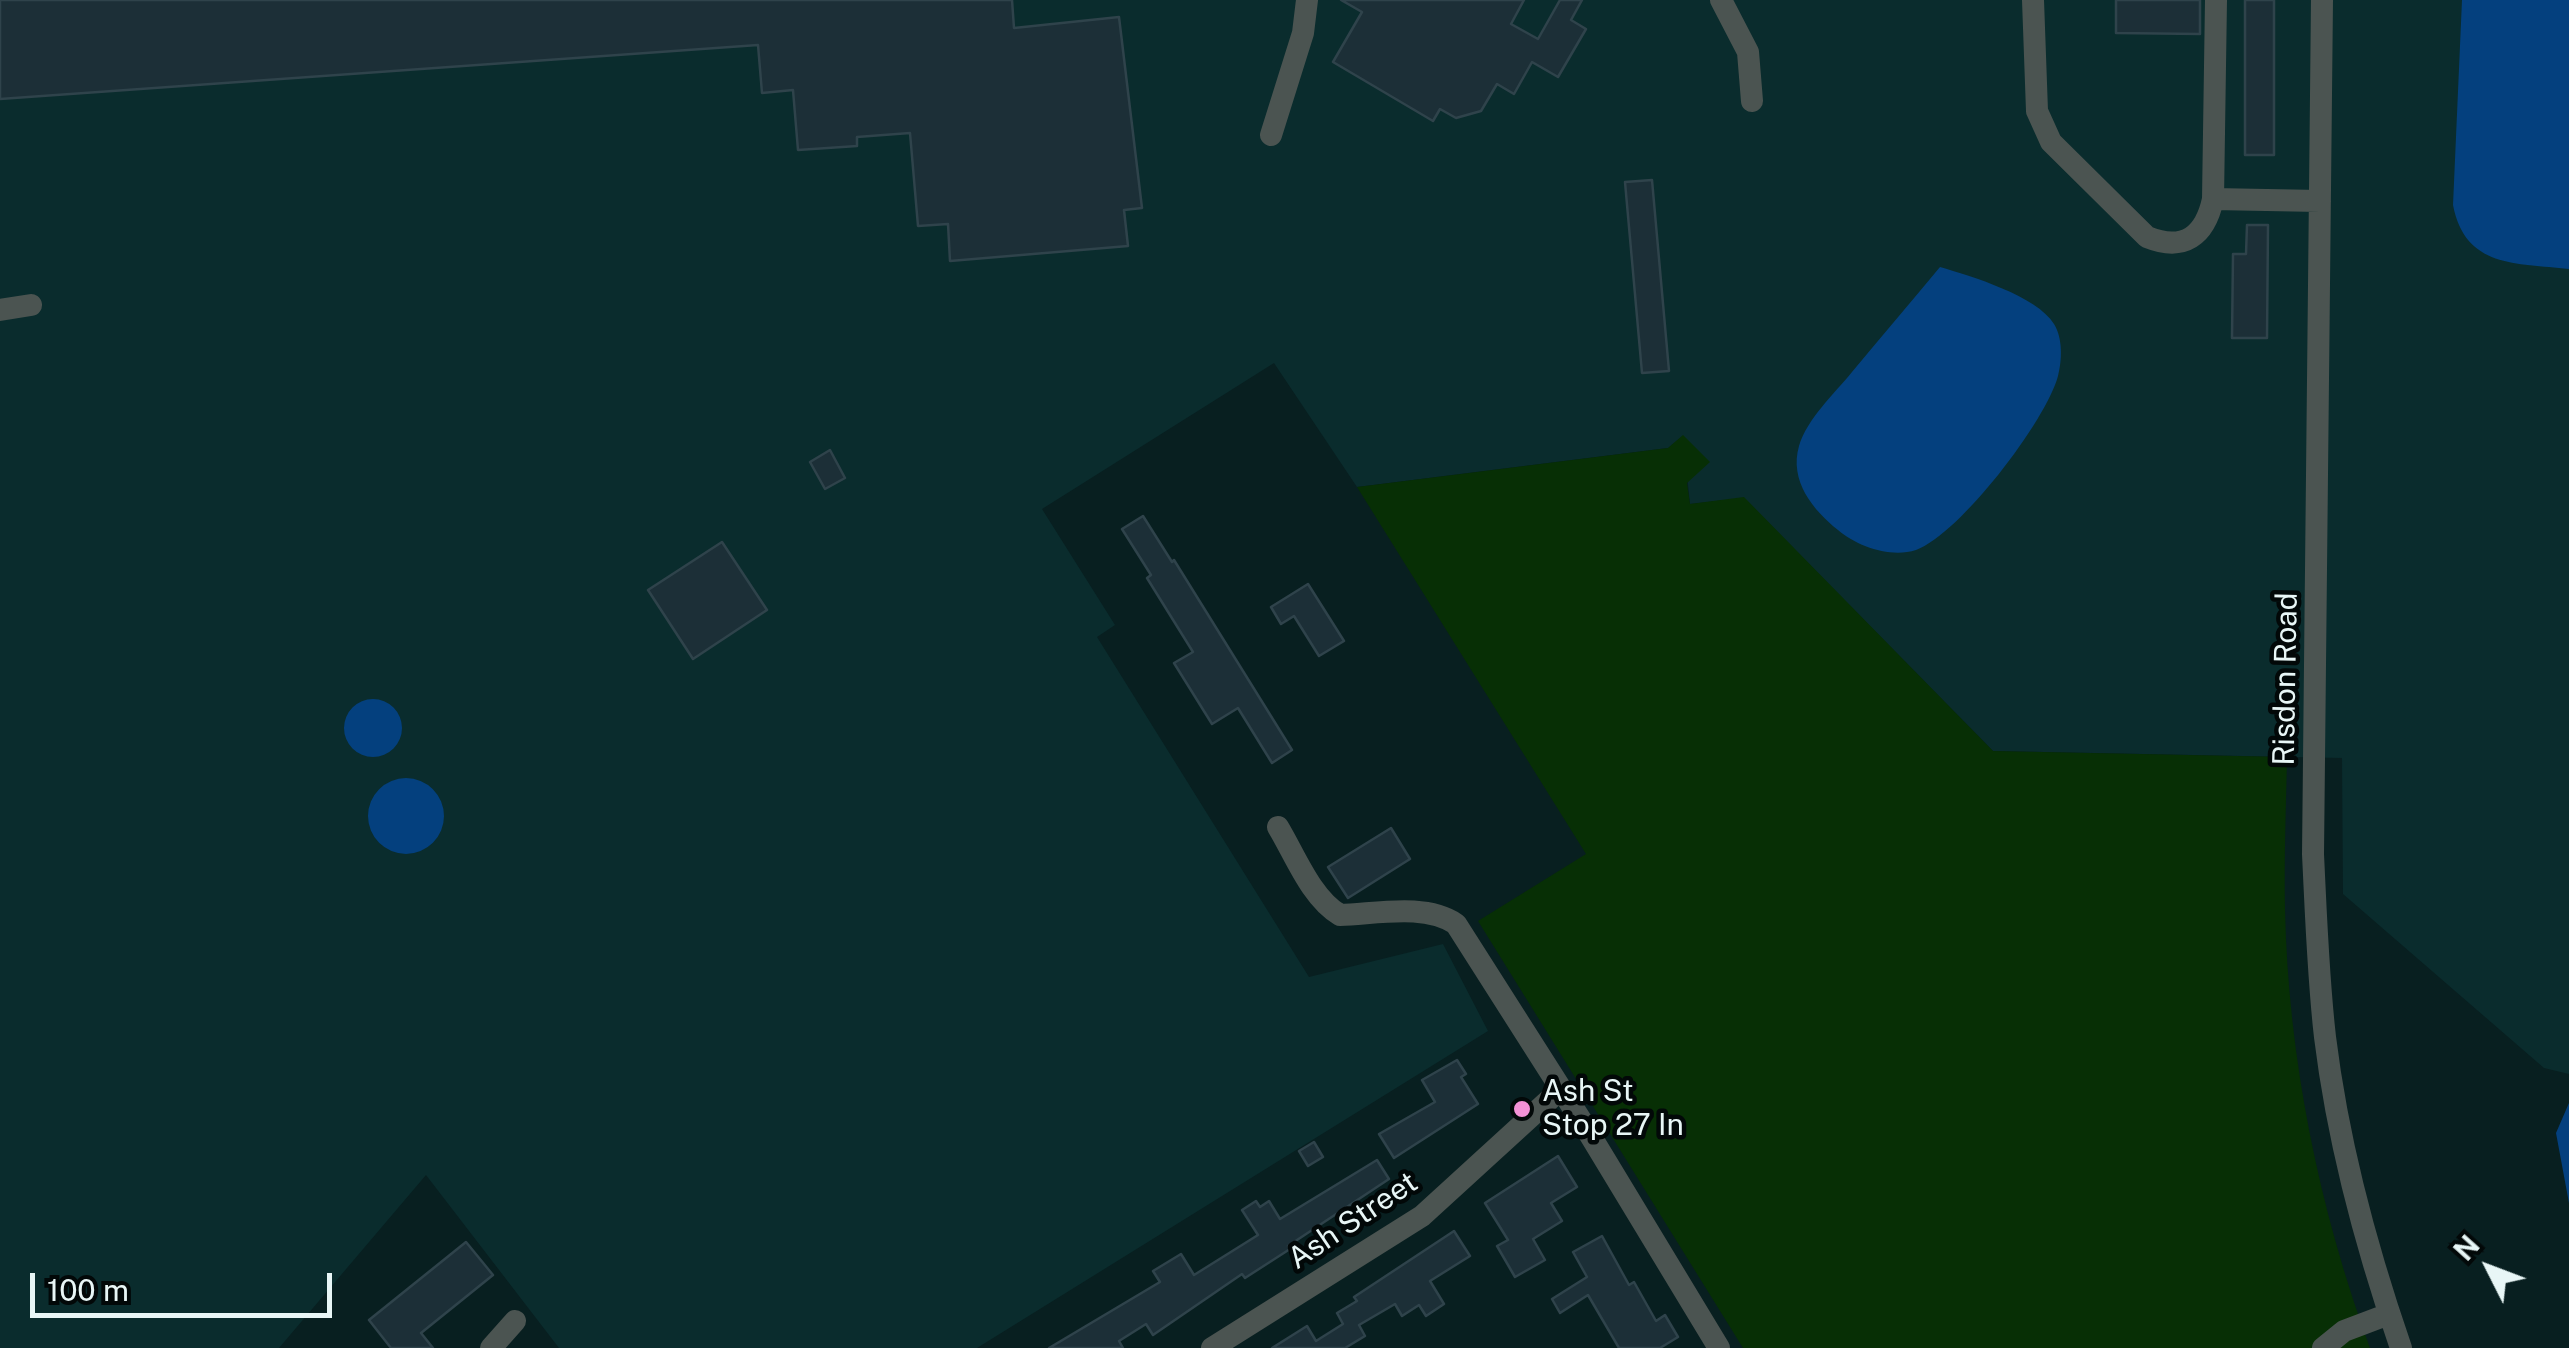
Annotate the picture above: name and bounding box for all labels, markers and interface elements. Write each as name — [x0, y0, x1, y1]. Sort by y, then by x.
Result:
street label: Risdon Road — [2266, 592, 2306, 766]
place label: Ash St Stop 27 In — [1542, 1074, 1684, 1144]
marker: Ash St Stop 27 In — [1511, 1098, 1533, 1120]
street label: Ash Street — [1281, 1165, 1425, 1277]
north arrow — [2439, 1218, 2539, 1318]
text: N — [2447, 1228, 2486, 1267]
scale bar — [35, 1253, 338, 1315]
text: 100 m — [47, 1272, 129, 1308]

